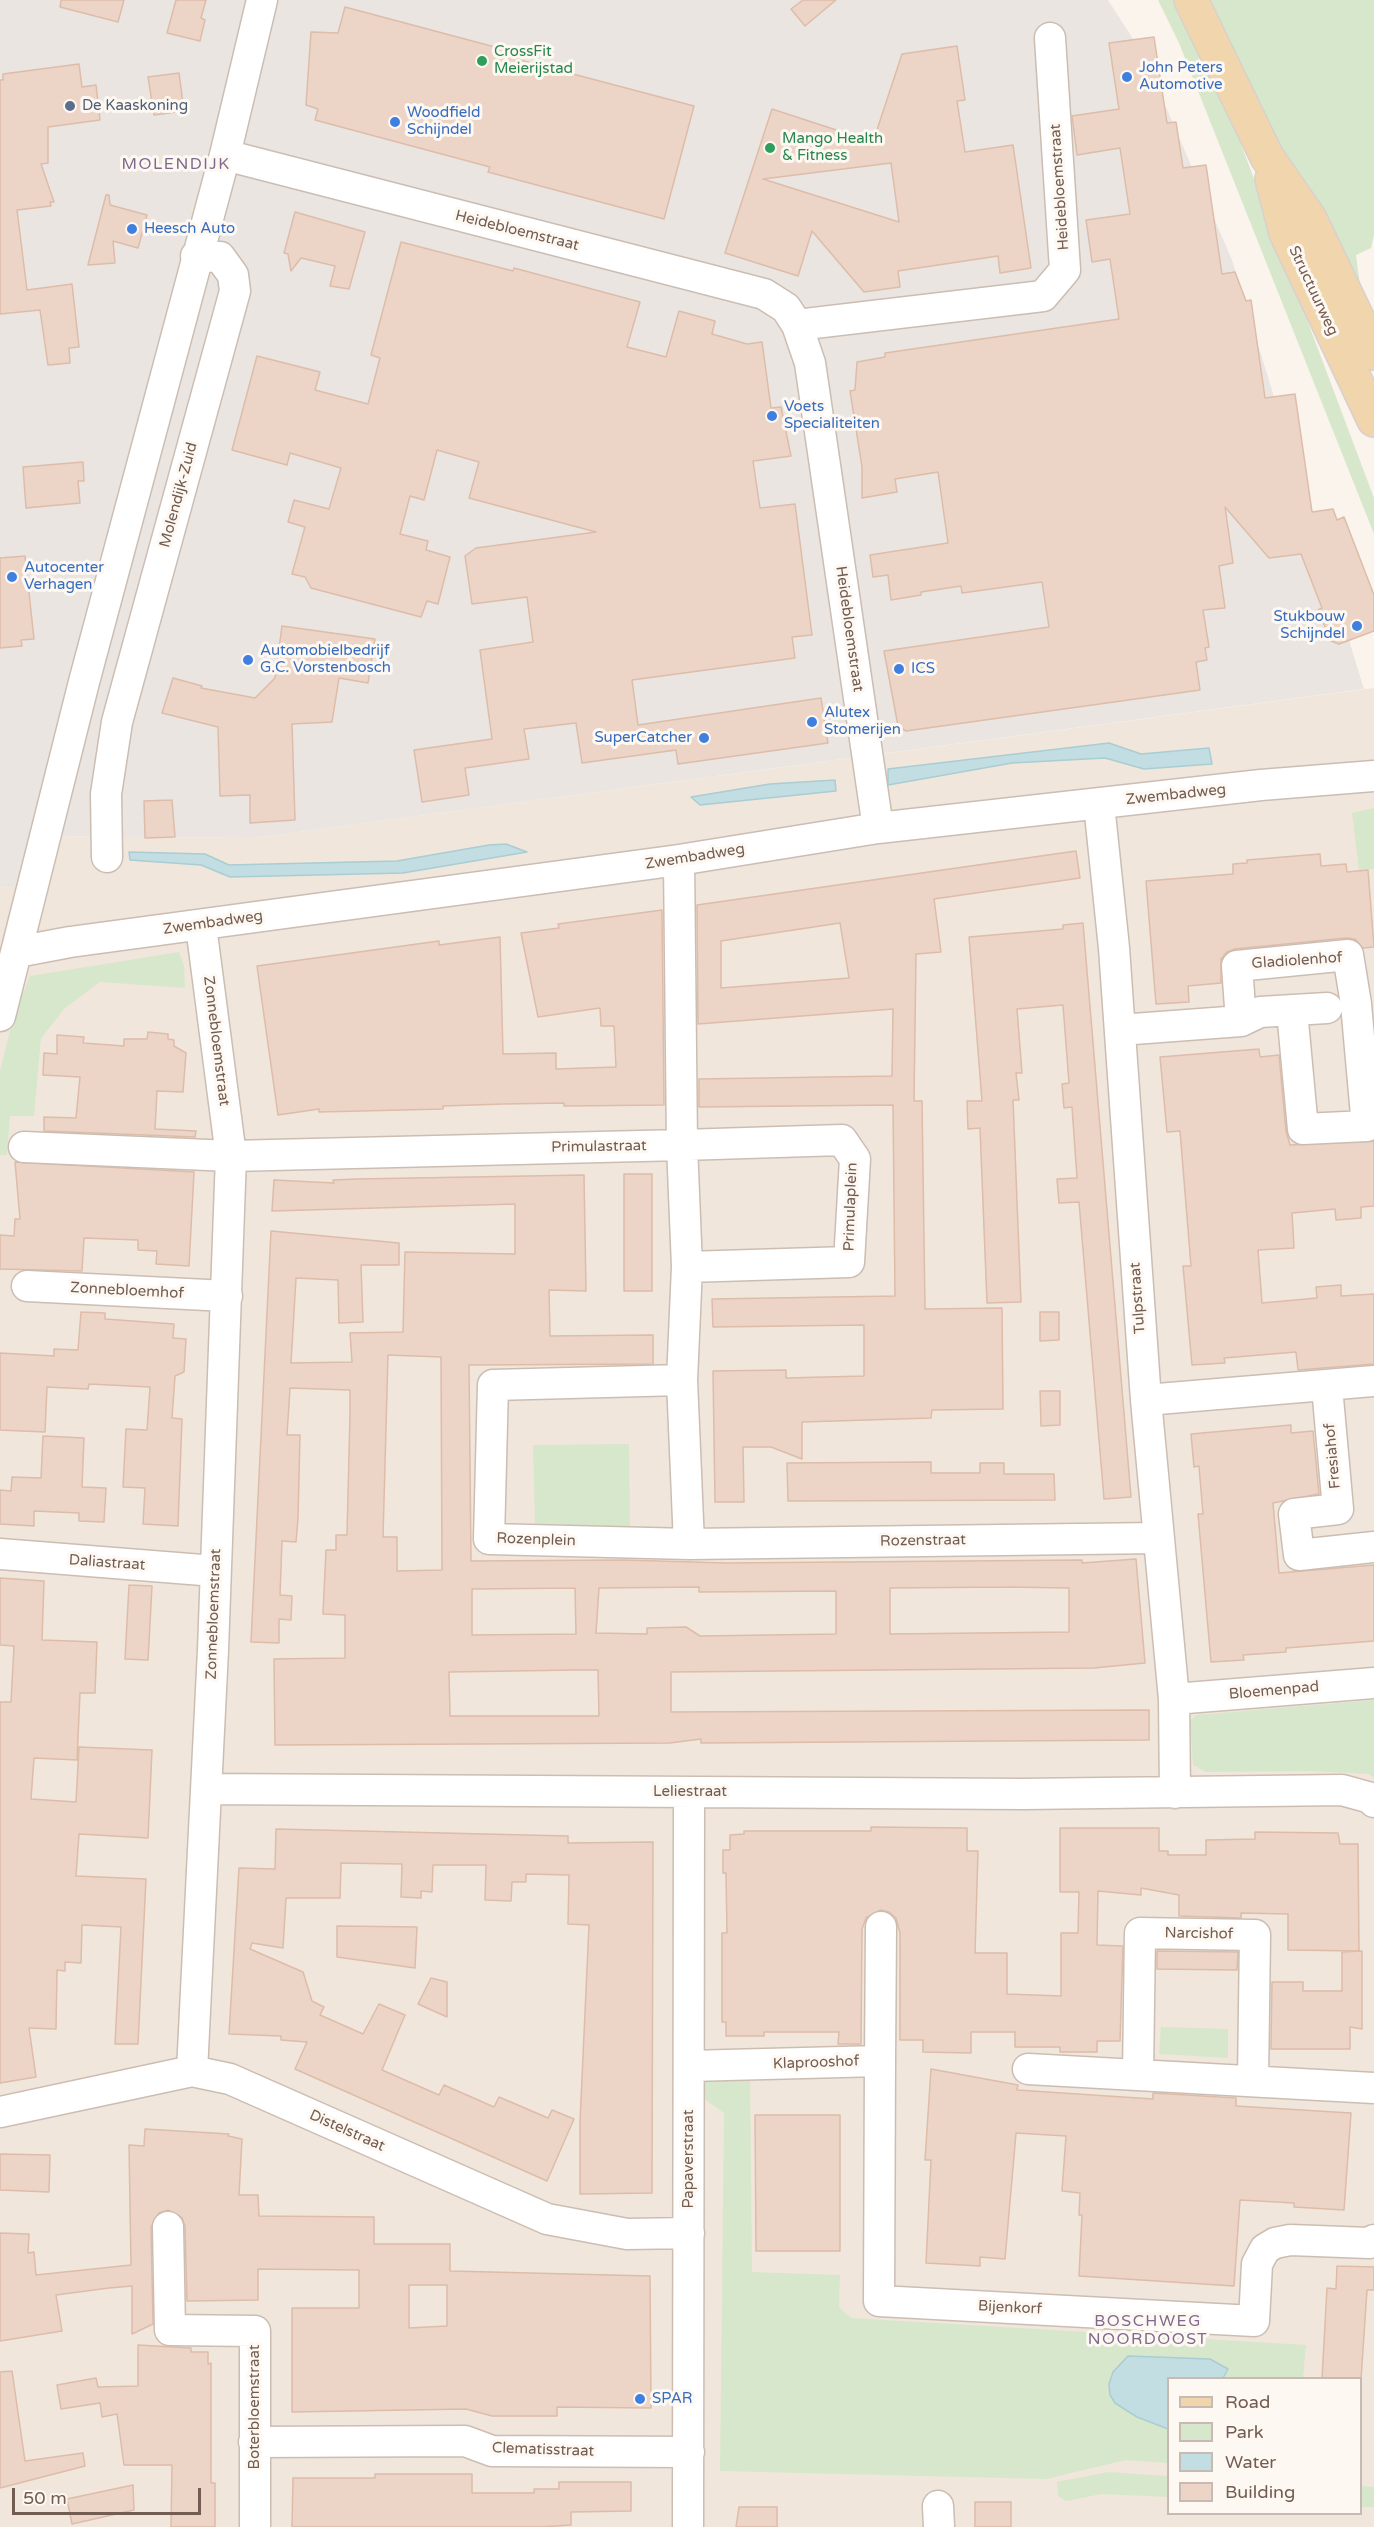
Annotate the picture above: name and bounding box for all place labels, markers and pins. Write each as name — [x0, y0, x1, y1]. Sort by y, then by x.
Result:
place label: CrossFit Meierijstad — [494, 43, 573, 78]
marker: CrossFit Meierijstad — [475, 54, 489, 68]
place label: John Peters Automotive — [1139, 59, 1223, 94]
marker: John Peters Automotive — [1120, 70, 1134, 84]
place label: De Kaaskoning — [82, 97, 188, 115]
marker: De Kaaskoning — [63, 99, 77, 113]
place label: Woodfield Schijndel — [407, 104, 480, 139]
marker: Woodfield Schijndel — [388, 115, 402, 129]
place label: Mango Health & Fitness — [782, 130, 883, 165]
marker: Mango Health & Fitness — [763, 141, 777, 155]
place label: Heesch Auto — [144, 220, 235, 238]
marker: Heesch Auto — [125, 222, 139, 236]
place label: Voets Specialiteiten — [784, 398, 880, 433]
marker: Voets Specialiteiten — [765, 409, 779, 423]
place label: Autocenter Verhagen — [24, 559, 104, 594]
marker: Autocenter Verhagen — [5, 570, 19, 584]
place label: Stukbouw Schijndel — [1273, 608, 1345, 643]
marker: Stukbouw Schijndel — [1350, 619, 1364, 633]
place label: Automobielbedrijf G.C. Vorstenbosch — [260, 642, 391, 677]
marker: Automobielbedrijf G.C. Vorstenbosch — [241, 653, 255, 667]
place label: ICS — [911, 660, 935, 678]
marker: ICS — [892, 662, 906, 676]
place label: Alutex Stomerijen — [824, 704, 901, 739]
marker: Alutex Stomerijen — [805, 715, 819, 729]
place label: SuperCatcher — [594, 729, 692, 747]
marker: SuperCatcher — [697, 731, 711, 745]
place label: SPAR — [652, 2390, 693, 2408]
marker: SPAR — [633, 2392, 647, 2406]

